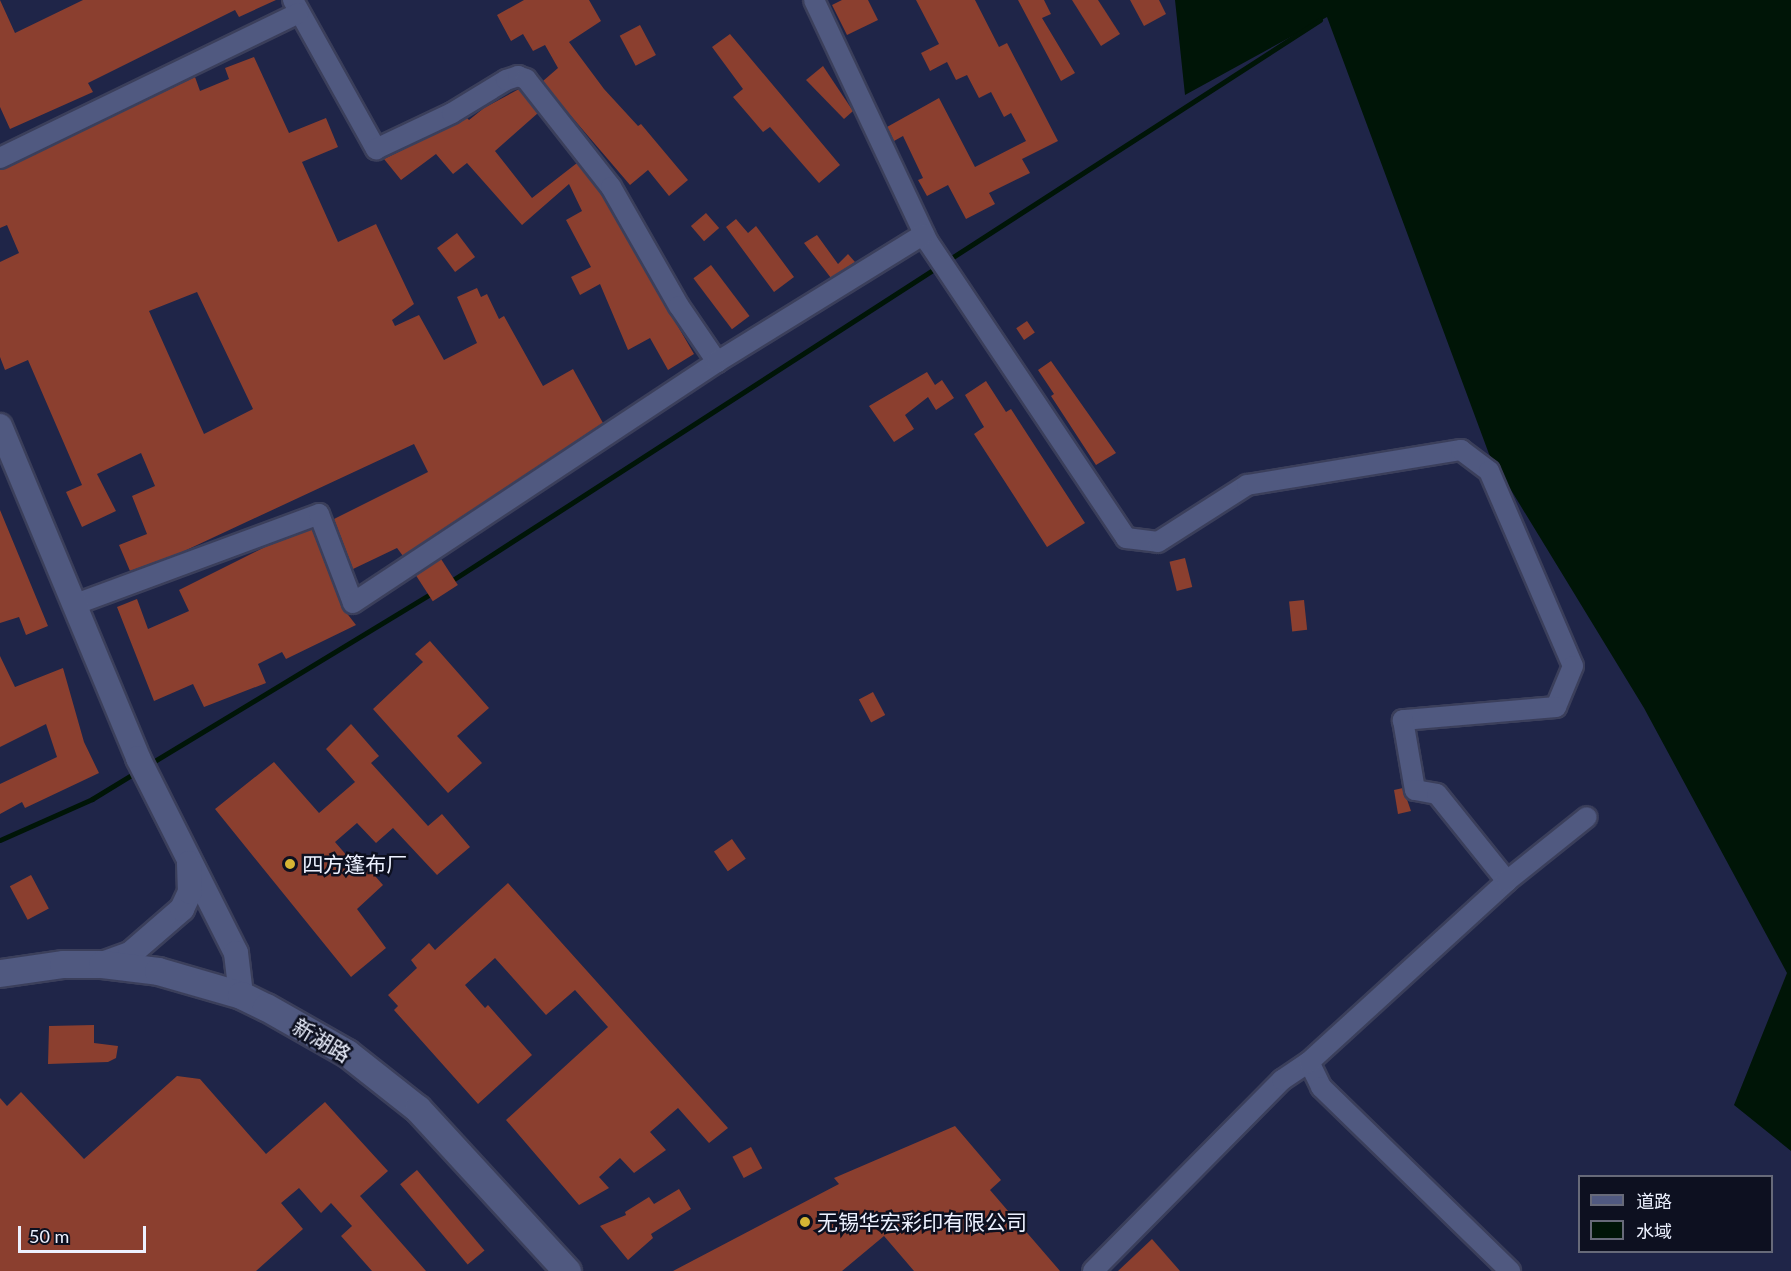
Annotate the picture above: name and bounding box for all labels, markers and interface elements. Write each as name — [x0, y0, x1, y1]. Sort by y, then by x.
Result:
place label: 四方篷布厂 — [302, 851, 407, 877]
marker: 四方篷布厂 — [283, 857, 297, 871]
street label: 新湖路 — [289, 1013, 355, 1067]
legend — [1578, 1175, 1773, 1253]
text: 道路 — [1636, 1190, 1672, 1212]
place label: 无锡华宏彩印有限公司 — [817, 1209, 1027, 1235]
scale bar — [21, 1214, 148, 1252]
marker: 无锡华宏彩印有限公司 — [798, 1215, 812, 1229]
text: 水域 — [1636, 1220, 1672, 1242]
text: 50 m — [29, 1225, 69, 1247]

